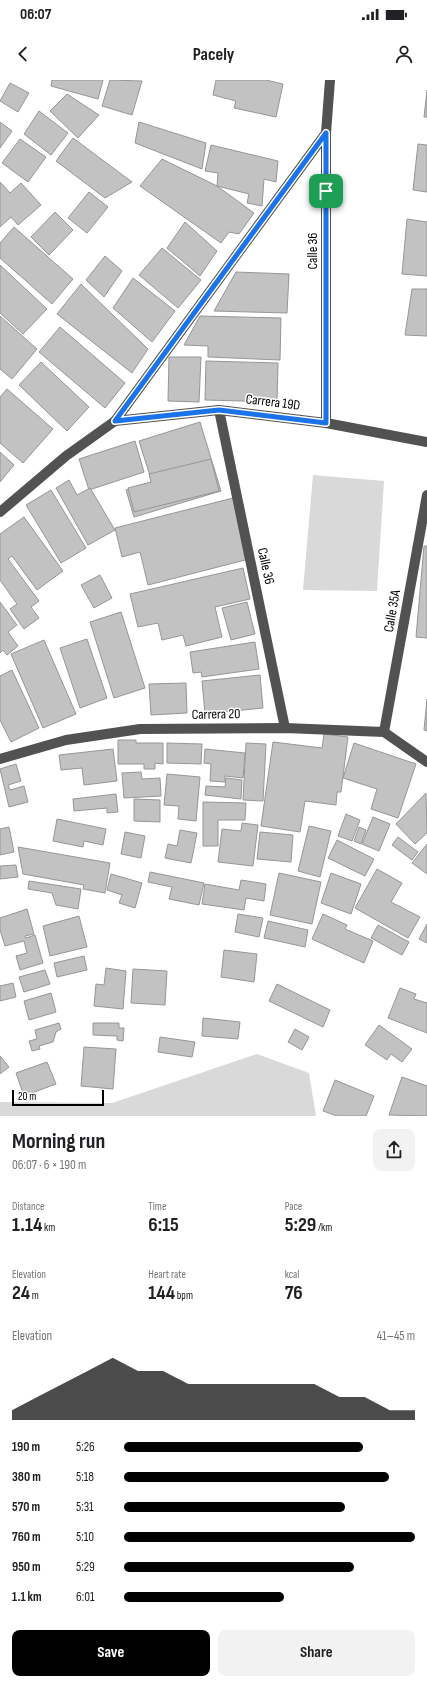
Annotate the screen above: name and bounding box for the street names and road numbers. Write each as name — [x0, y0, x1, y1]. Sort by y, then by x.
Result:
street label: Calle 36 — [304, 233, 321, 270]
street label: Carrera 19D — [245, 390, 301, 414]
street label: Calle 36 — [254, 546, 278, 586]
street label: Calle 35A — [380, 588, 404, 633]
street label: Carrera 20 — [191, 705, 241, 723]

